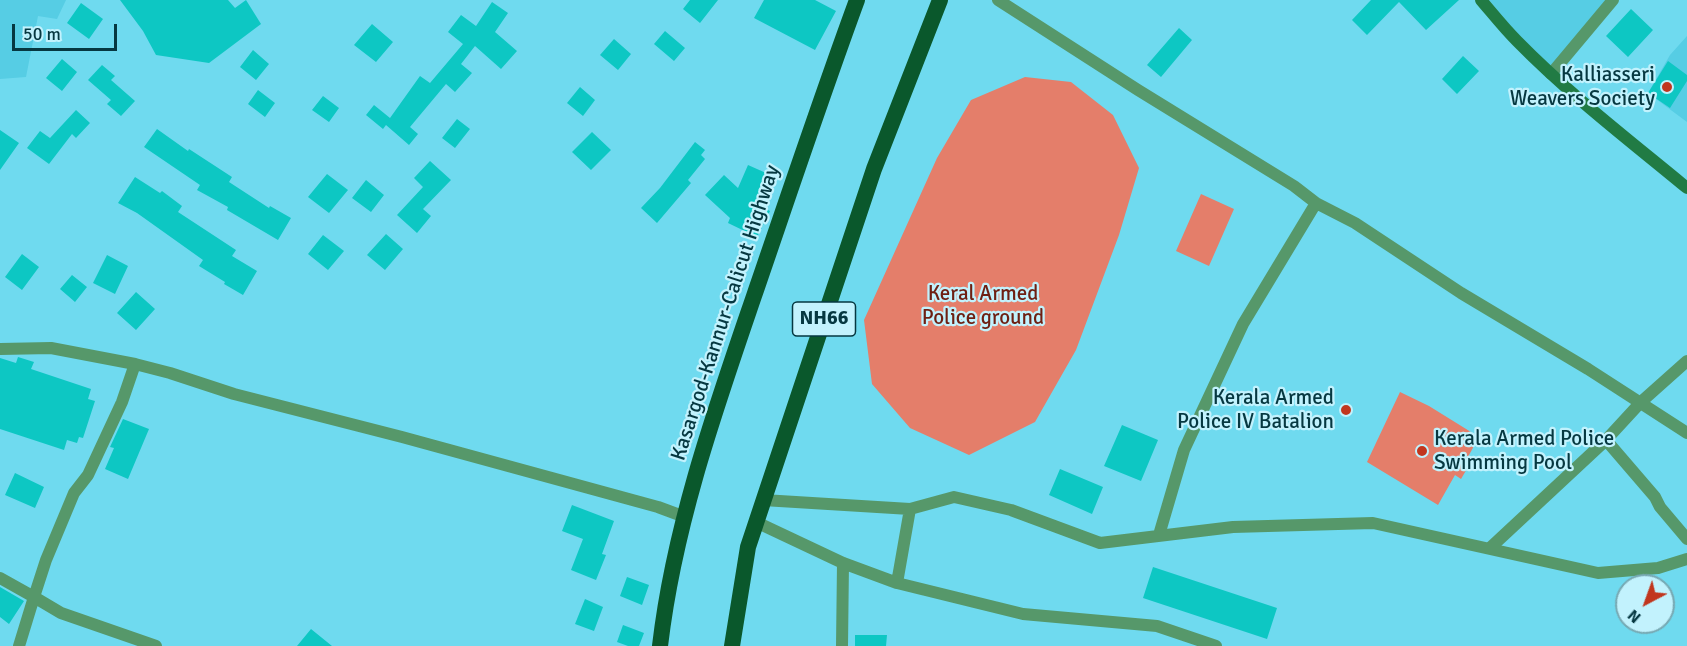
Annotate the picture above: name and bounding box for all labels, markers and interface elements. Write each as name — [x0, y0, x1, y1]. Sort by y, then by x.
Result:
scale bar — [15, 12, 120, 50]
text: 50 m — [23, 23, 61, 45]
place label: Kalliasseri Weavers Society — [1510, 62, 1655, 112]
marker: Kalliasseri Weavers Society — [1660, 80, 1674, 94]
street label: Kasargod-Kannur-Calicut Highway — [666, 162, 786, 464]
park label: Keral Armed Police ground — [922, 281, 1044, 331]
road number: NH66 — [792, 302, 856, 336]
place label: Kerala Armed Police IV Batalion — [1177, 385, 1334, 435]
marker: Kerala Armed Police IV Batalion — [1339, 403, 1353, 417]
place label: Kerala Armed Police Swimming Pool — [1434, 426, 1614, 476]
marker: Kerala Armed Police Swimming Pool — [1415, 444, 1429, 458]
north arrow — [1615, 574, 1675, 634]
text: N — [1624, 605, 1645, 627]

